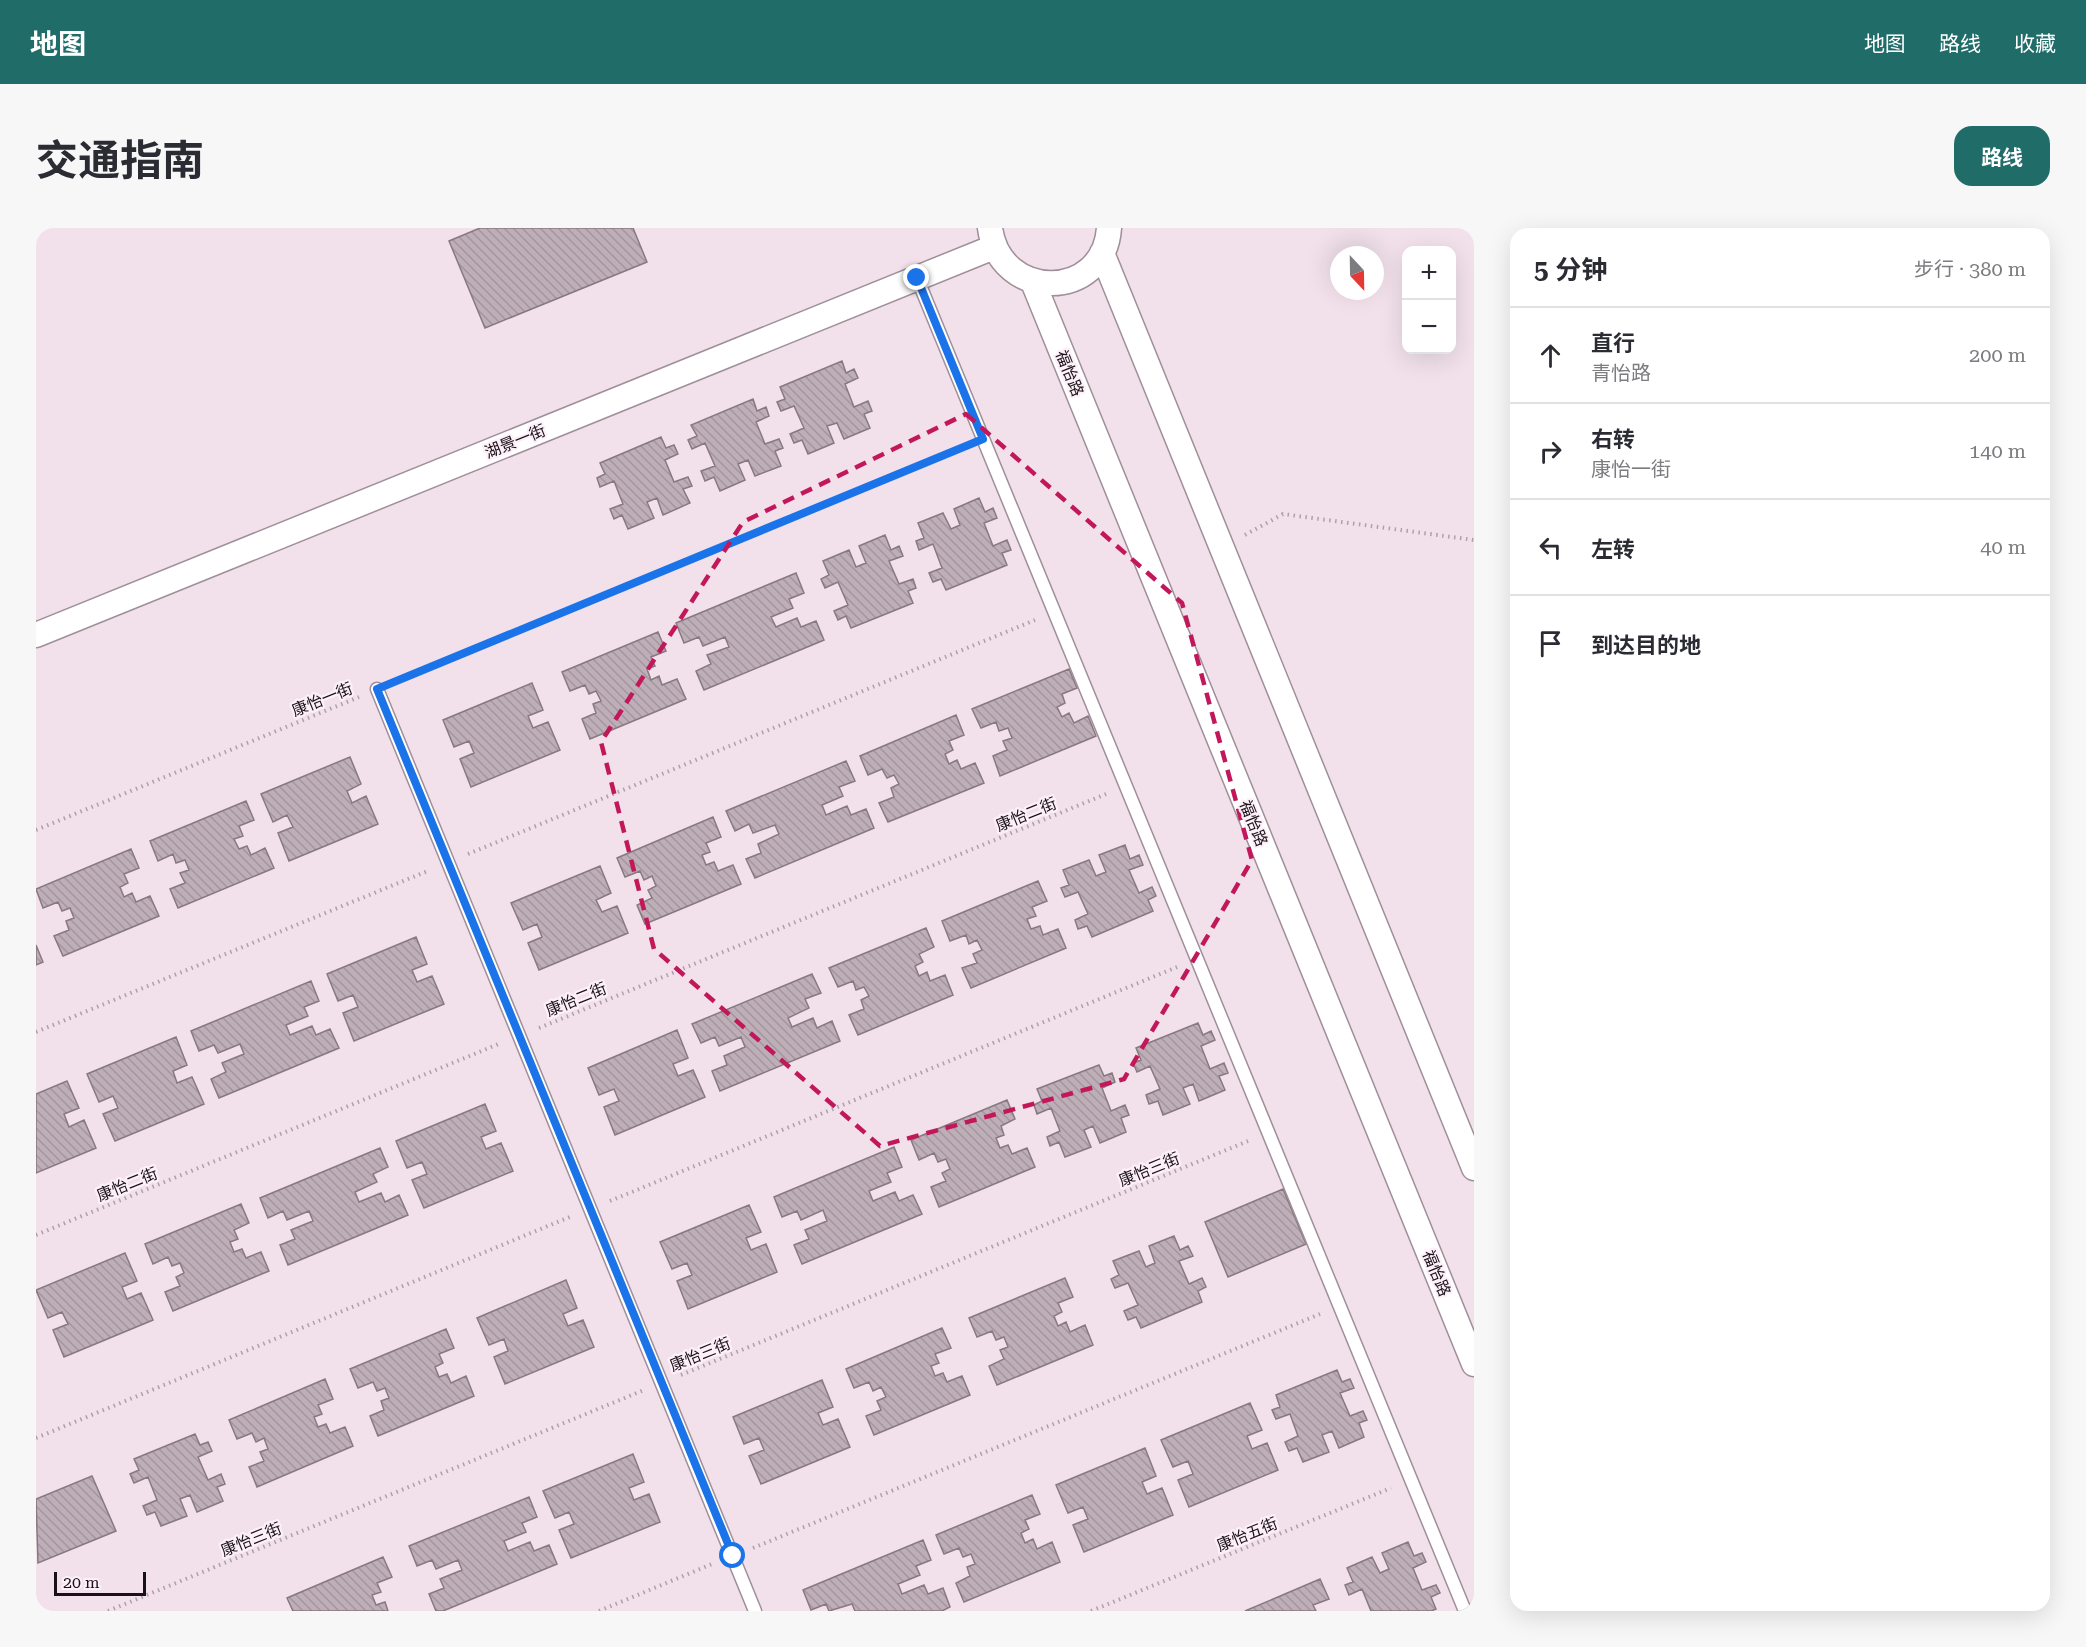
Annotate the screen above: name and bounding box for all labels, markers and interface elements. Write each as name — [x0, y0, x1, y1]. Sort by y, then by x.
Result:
text: 地图 — [30, 28, 86, 61]
text: 地图 — [1864, 32, 1906, 56]
text: 路线 — [1939, 32, 1981, 56]
text: 收藏 — [2014, 32, 2056, 56]
button: 路线 — [1954, 126, 2050, 186]
text: 交通指南 — [36, 136, 204, 185]
north arrow — [1330, 246, 1384, 300]
map controls — [1402, 246, 1456, 354]
button: + — [1402, 246, 1456, 300]
text: 5 分钟 — [1534, 255, 1607, 285]
text: 步行 · 380 m — [1914, 257, 2026, 281]
route end — [903, 264, 929, 290]
button: − — [1402, 300, 1456, 354]
text: 直行 — [1591, 331, 1635, 356]
icon: ahead — [1534, 339, 1567, 372]
text: 200 m — [1969, 343, 2026, 367]
street label: 福怡路 — [1052, 347, 1087, 399]
text: 青怡路 — [1591, 361, 1651, 385]
street label: 湖景一街 — [482, 421, 548, 462]
text: 右转 — [1591, 427, 1635, 452]
icon: right — [1534, 435, 1567, 468]
text: 140 m — [1969, 439, 2026, 463]
text: 康怡一街 — [1591, 457, 1671, 481]
icon: left — [1534, 531, 1567, 564]
text: 40 m — [1980, 535, 2026, 559]
text: 左转 — [1591, 537, 1635, 562]
icon: arrive — [1534, 627, 1567, 660]
text: 到达目的地 — [1591, 633, 1701, 658]
street label: 康怡一街 — [289, 679, 355, 720]
street label: 康怡二街 — [993, 794, 1059, 835]
street label: 福怡路 — [1236, 797, 1271, 849]
street label: 康怡二街 — [543, 979, 609, 1020]
street label: 康怡三街 — [1116, 1149, 1182, 1190]
street label: 康怡二街 — [94, 1164, 160, 1205]
street label: 福怡路 — [1419, 1247, 1454, 1299]
street label: 康怡三街 — [667, 1334, 733, 1375]
street label: 康怡五街 — [1214, 1514, 1280, 1555]
street label: 康怡三街 — [218, 1519, 284, 1560]
route start — [719, 1542, 745, 1568]
scale bar — [54, 1569, 146, 1596]
text: 20 m — [63, 1573, 100, 1592]

